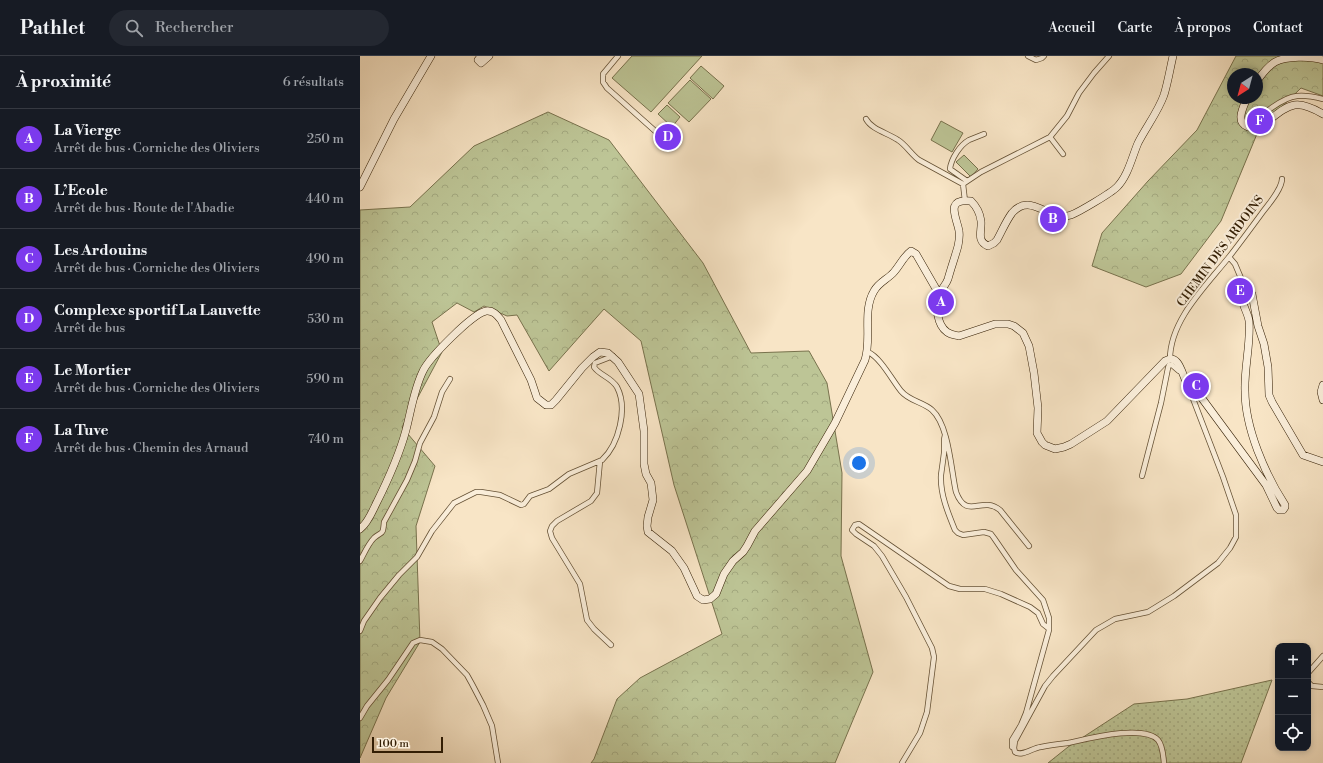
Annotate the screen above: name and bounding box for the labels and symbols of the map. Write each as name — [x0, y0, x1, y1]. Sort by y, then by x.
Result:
north arrow — [1227, 68, 1263, 104]
pin: F — [1247, 106, 1273, 136]
pin: D — [655, 122, 681, 152]
street label: CHEMIN DES ARDOINS — [1173, 193, 1267, 309]
pin: B — [1040, 204, 1066, 234]
pin: E — [1227, 276, 1253, 306]
pin: A — [928, 287, 954, 317]
pin: C — [1183, 371, 1209, 401]
your location — [849, 453, 869, 473]
scale bar — [372, 735, 443, 754]

